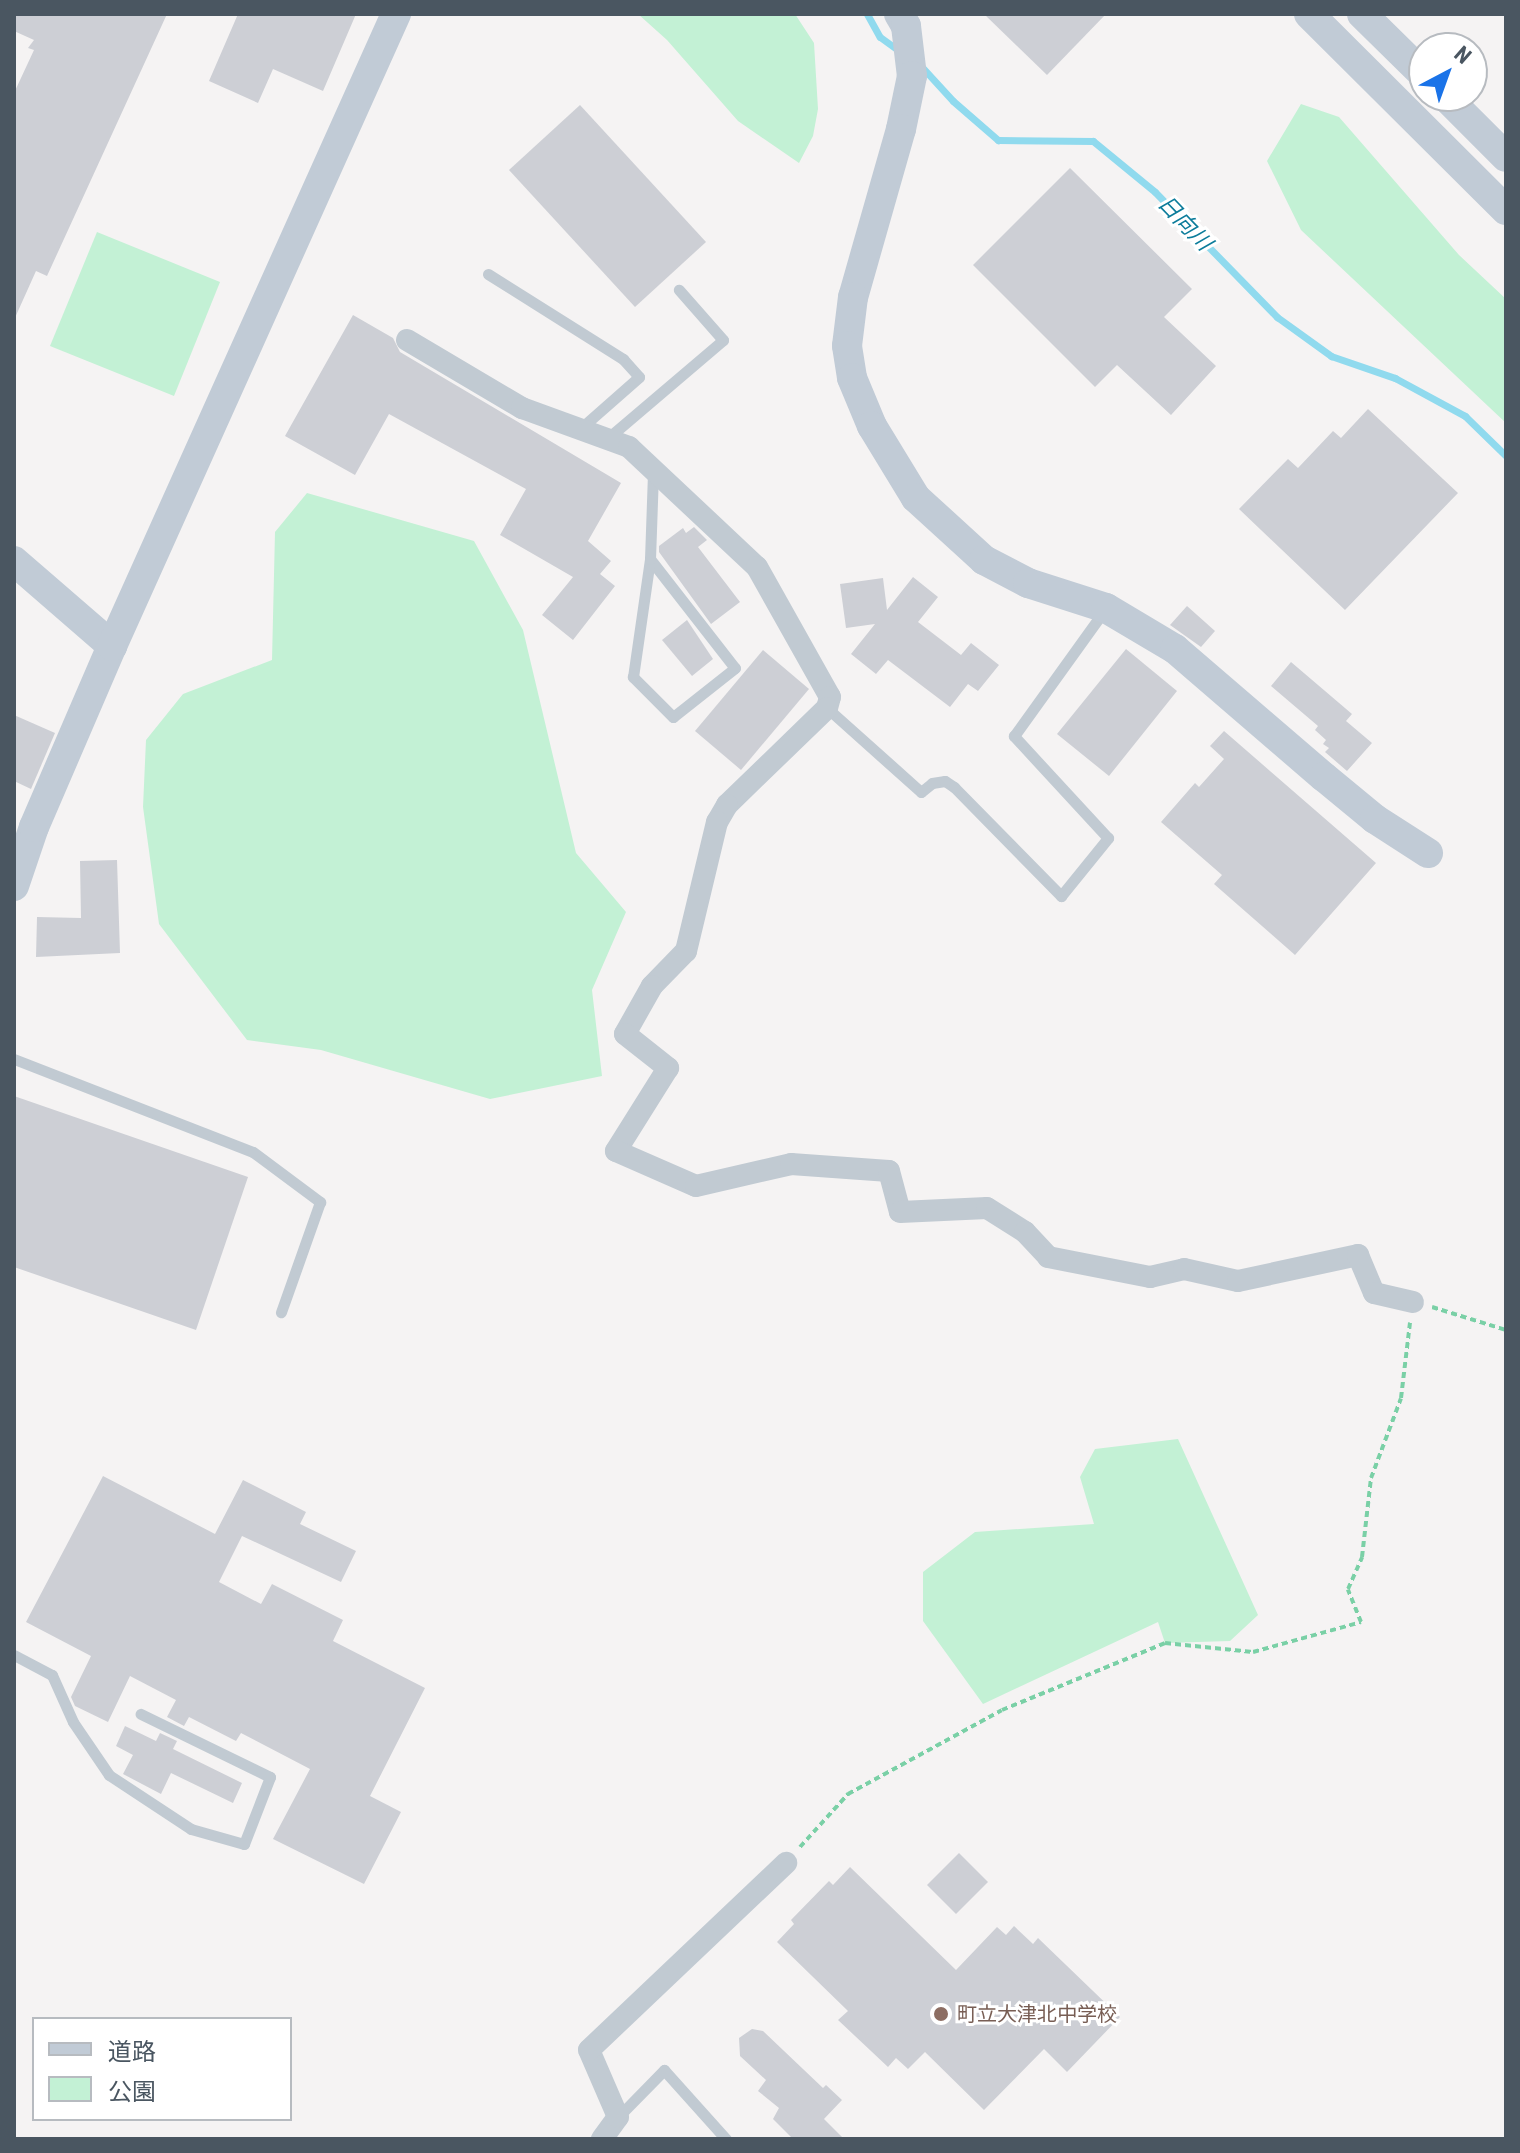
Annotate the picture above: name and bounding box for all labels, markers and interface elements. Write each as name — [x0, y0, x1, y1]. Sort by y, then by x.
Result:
north arrow — [1408, 32, 1488, 112]
text: N — [1449, 41, 1476, 69]
water label: 日向川 — [1153, 190, 1217, 256]
place label: 町立大津北中学校 — [957, 2002, 1117, 2026]
marker: 町立大津北中学校 — [932, 2005, 950, 2023]
legend — [32, 2017, 292, 2121]
text: 道路 — [108, 2038, 156, 2066]
text: 公園 — [108, 2078, 156, 2106]

